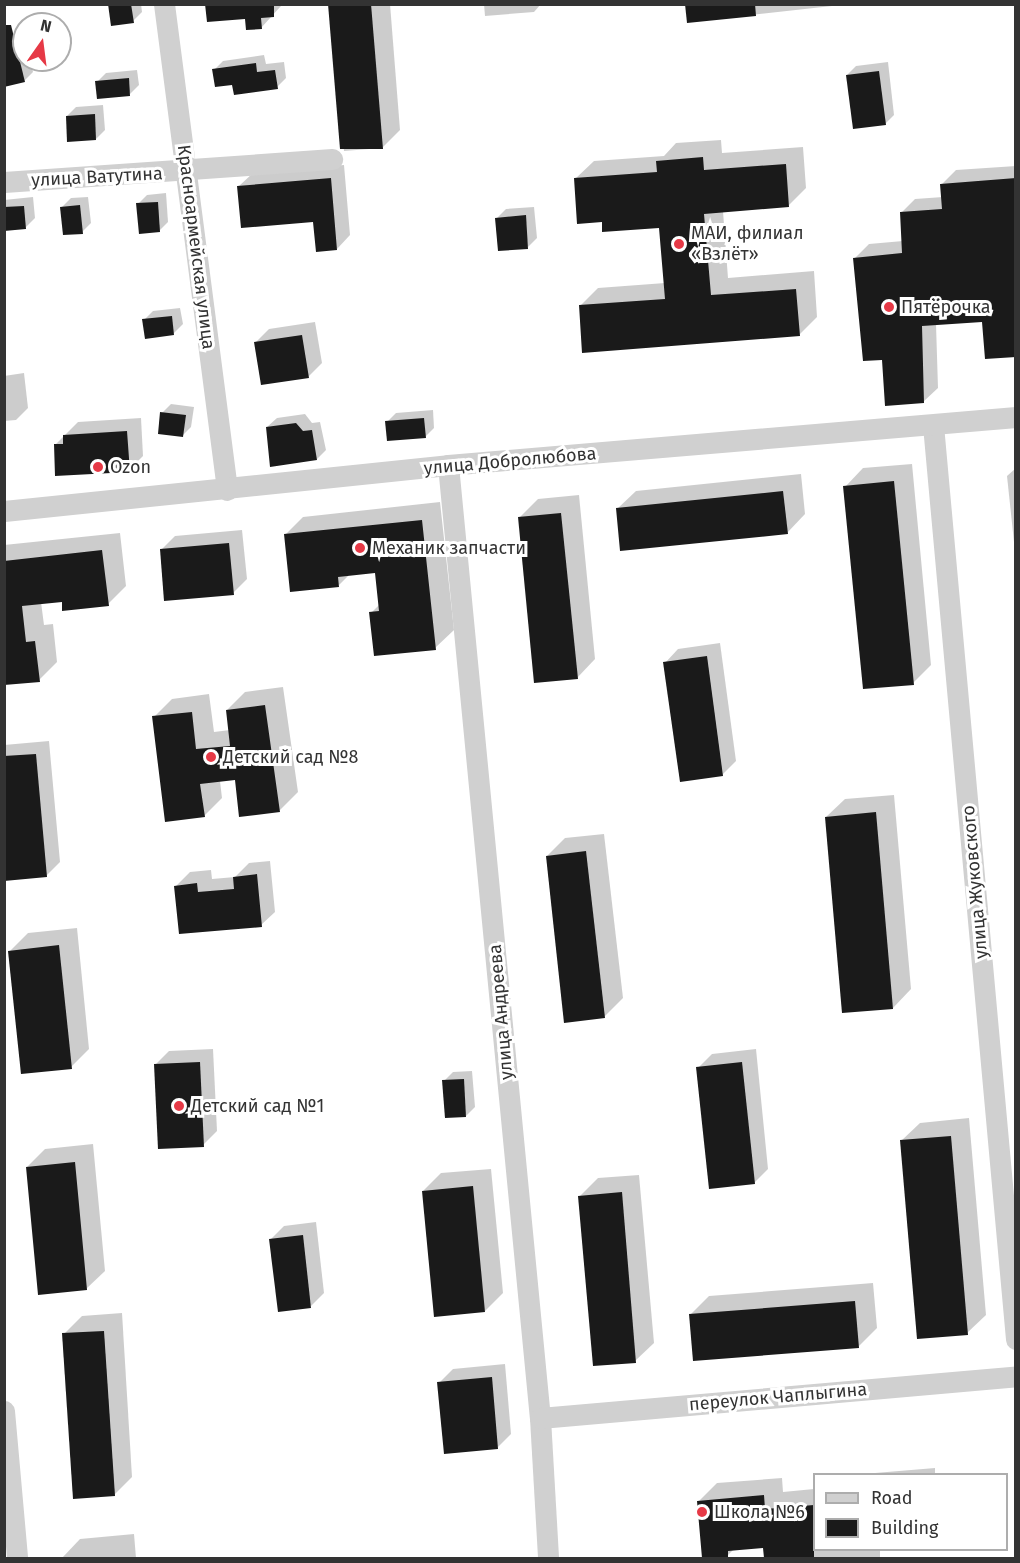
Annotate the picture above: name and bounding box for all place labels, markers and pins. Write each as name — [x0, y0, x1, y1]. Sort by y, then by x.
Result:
place label: МАИ, филиал «Взлёт» — [691, 223, 804, 266]
marker: МАИ, филиал «Взлёт» — [672, 237, 686, 251]
place label: Пятёрочка — [901, 296, 991, 318]
marker: Пятёрочка — [882, 300, 896, 314]
place label: Ozon — [110, 456, 151, 478]
marker: Ozon — [91, 460, 105, 474]
place label: Механик запчасти — [372, 537, 526, 559]
marker: Механик запчасти — [353, 541, 367, 555]
place label: Детский сад №8 — [223, 746, 358, 768]
marker: Детский сад №8 — [204, 750, 218, 764]
place label: Детский сад №1 — [191, 1095, 324, 1117]
marker: Детский сад №1 — [172, 1099, 186, 1113]
place label: Школа №6 — [714, 1501, 805, 1523]
marker: Школа №6 — [695, 1505, 709, 1519]

